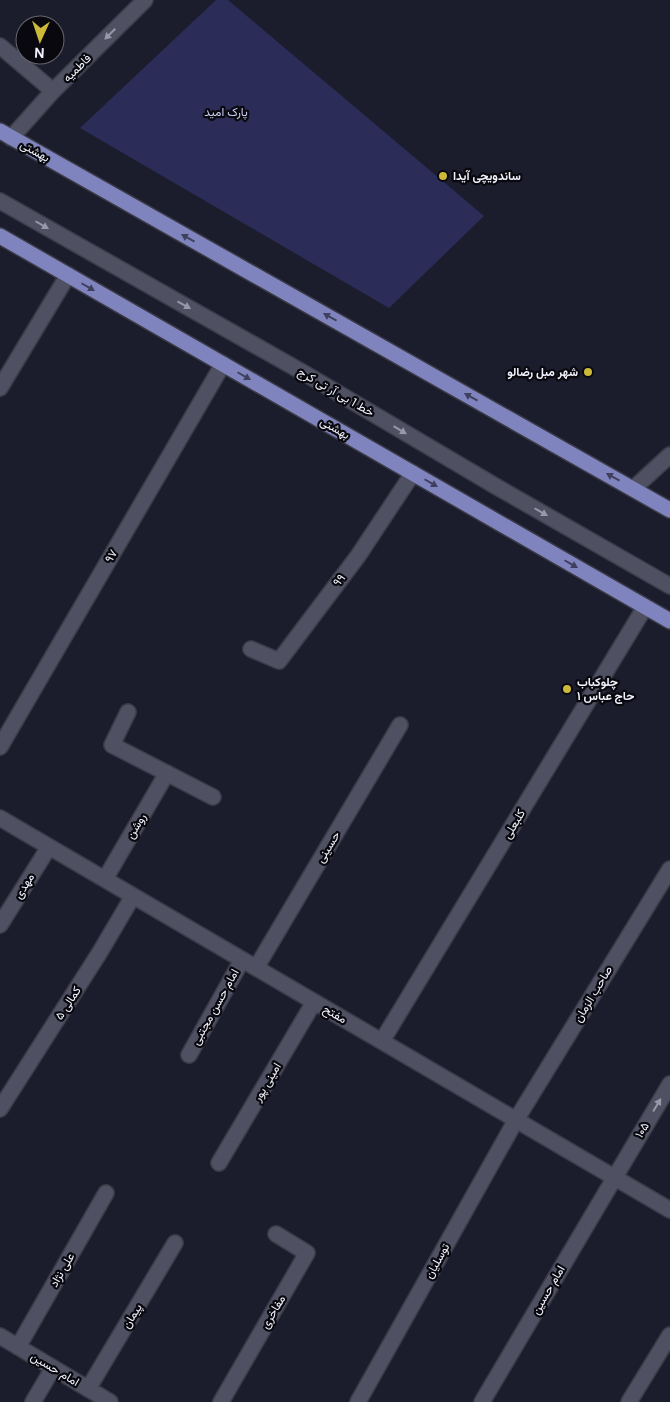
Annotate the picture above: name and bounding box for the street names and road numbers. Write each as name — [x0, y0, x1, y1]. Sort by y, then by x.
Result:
street label: فاطمیه — [59, 50, 95, 86]
street label: بهشتی — [17, 136, 53, 166]
street label: خط 1 بی آر تی کرج — [294, 364, 377, 421]
street label: بهشتی — [317, 413, 353, 443]
street label: ۹۷ — [101, 546, 121, 566]
street label: ۹۹ — [329, 571, 349, 589]
street label: کلبعلی — [499, 806, 529, 842]
street label: روشن — [122, 810, 150, 842]
street label: حسینی — [312, 828, 344, 866]
street label: مهدی — [10, 870, 38, 902]
street label: صاحب الزمان — [570, 963, 616, 1025]
street label: امام حسن مجتبی — [187, 966, 243, 1048]
street label: ۵ کمالی — [51, 983, 85, 1023]
street label: مفتح — [320, 1001, 350, 1028]
street label: امینی پور — [249, 1060, 285, 1105]
street label: ۱۰۵ — [631, 1119, 653, 1141]
street label: توسلیان — [421, 1240, 453, 1281]
street label: علی نژاد — [46, 1250, 78, 1290]
street label: امام حسین — [528, 1263, 568, 1317]
street label: مفاخری — [257, 1292, 289, 1332]
street label: پیمان — [118, 1300, 146, 1332]
street label: امام حسین — [28, 1348, 82, 1390]

